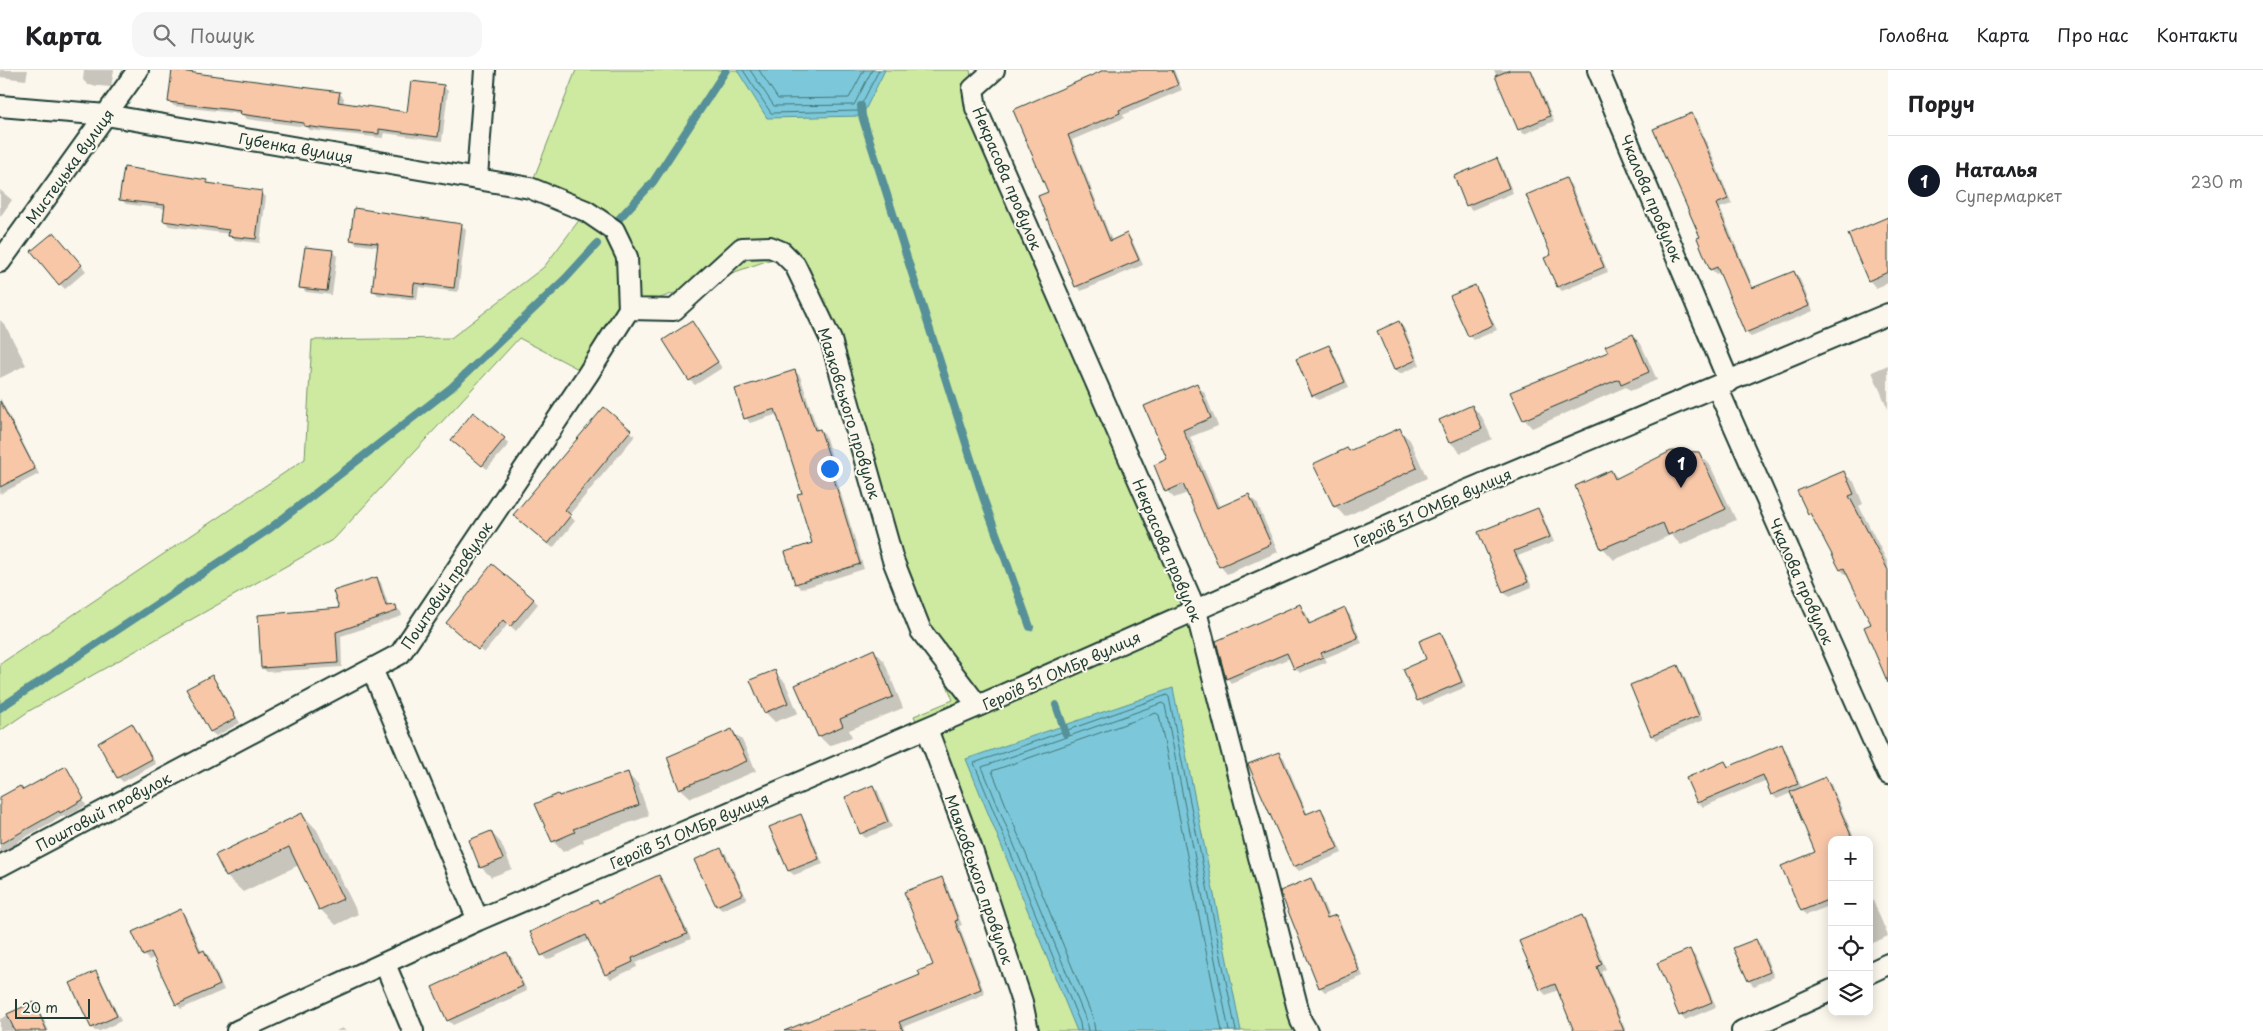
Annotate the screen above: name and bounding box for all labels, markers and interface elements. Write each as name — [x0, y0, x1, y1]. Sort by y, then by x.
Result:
search box — [132, 12, 482, 57]
text: Карта — [25, 17, 102, 53]
icon: search — [150, 21, 178, 49]
text: Пошук — [190, 21, 254, 49]
text: Головна — [1878, 21, 1948, 48]
text: Карта — [1976, 21, 2029, 48]
text: Про нас — [2057, 21, 2129, 48]
text: Контакти — [2157, 21, 2238, 48]
text: Поруч — [1908, 87, 1975, 119]
street label: Некрасова провулок — [967, 103, 1049, 253]
street label: Мистецька вулиця — [19, 104, 119, 228]
street label: Губенка вулиця — [237, 126, 355, 168]
street label: Чкалова провулок — [1615, 131, 1689, 265]
text: Наталья — [1955, 155, 2038, 183]
text: 1 — [1920, 169, 1928, 193]
text: 230 m — [2191, 169, 2243, 193]
text: Супермаркет — [1955, 183, 2062, 207]
street label: Маяковського провулок — [813, 324, 887, 502]
pin: 1 — [1665, 447, 1697, 488]
your location — [817, 456, 843, 482]
street label: Героїв 51 ОМБр вулиця — [1349, 462, 1515, 552]
street label: Некрасова провулок — [1127, 475, 1209, 625]
street label: Чкалова провулок — [1764, 514, 1840, 648]
street label: Поштовий провулок — [395, 516, 498, 654]
street label: Героїв 51 ОМБр вулиця — [978, 625, 1144, 715]
street label: Поштовий провулок — [31, 766, 175, 856]
street label: Героїв 51 ОМБр вулиця — [606, 786, 772, 874]
street label: Маяковського провулок — [940, 791, 1020, 967]
map controls — [1828, 836, 1873, 1016]
button: + — [1828, 836, 1873, 881]
button: − — [1828, 881, 1873, 926]
button: locate — [1828, 926, 1873, 971]
button: layers — [1828, 971, 1873, 1016]
scale bar — [15, 996, 90, 1019]
text: 20 m — [22, 997, 58, 1018]

